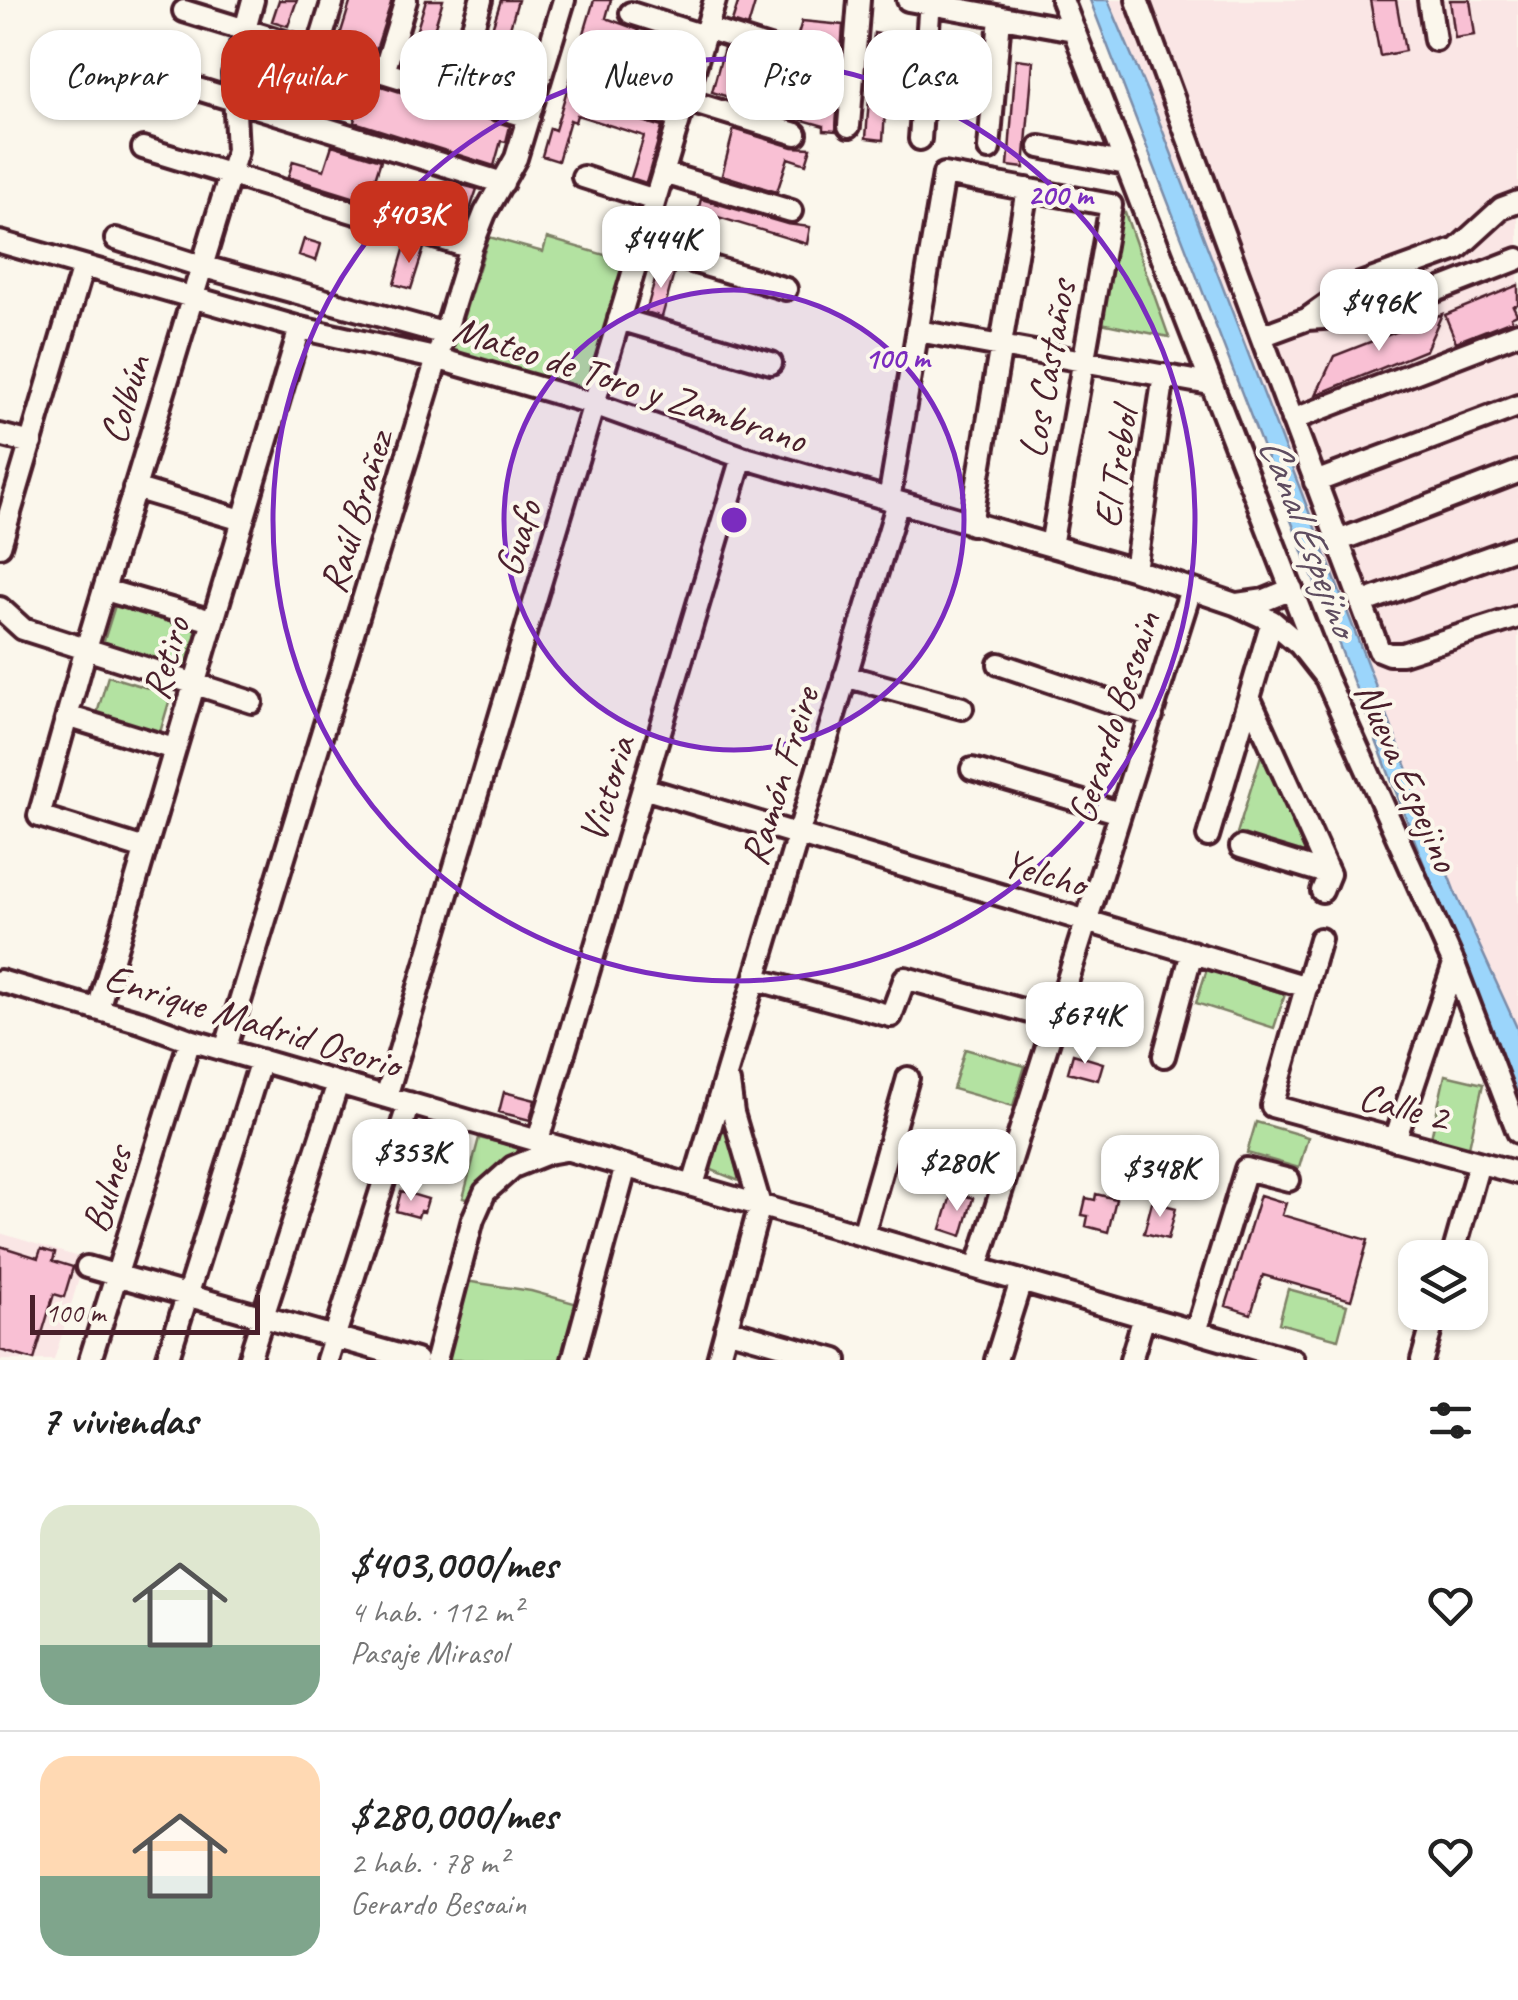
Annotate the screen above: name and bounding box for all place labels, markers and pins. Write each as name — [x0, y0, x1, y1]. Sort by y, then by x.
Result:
pin: $403K — [339, 181, 479, 266]
pin: $444K — [591, 206, 731, 291]
pin: $496K — [1309, 269, 1449, 354]
centre of rings — [716, 502, 752, 538]
pin: $674K — [1015, 982, 1155, 1067]
pin: $353K — [341, 1119, 481, 1204]
pin: $280K — [887, 1129, 1027, 1214]
pin: $348K — [1090, 1135, 1230, 1220]

